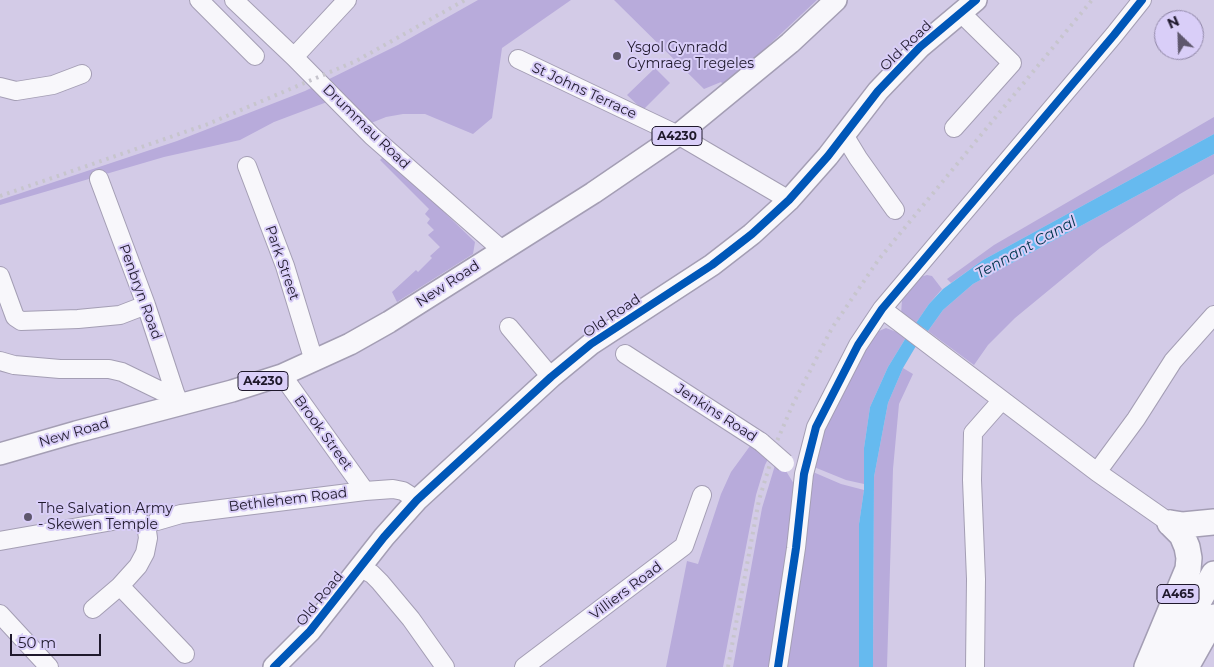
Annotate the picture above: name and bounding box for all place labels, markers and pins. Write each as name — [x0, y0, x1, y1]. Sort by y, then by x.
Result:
place label: Ysgol Gynradd Gymraeg Tregeles — [627, 40, 754, 72]
marker: Ysgol Gynradd Gymraeg Tregeles — [611, 50, 623, 62]
place label: The Salvation Army - Skewen Temple — [38, 501, 173, 534]
marker: The Salvation Army - Skewen Temple — [22, 511, 34, 523]

